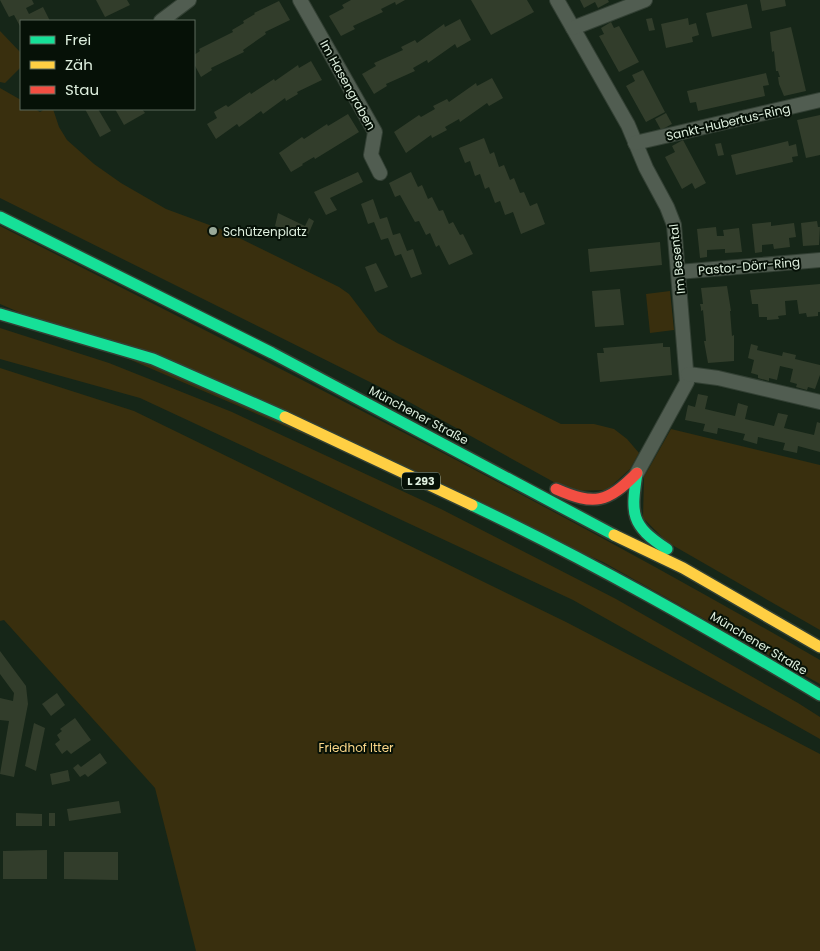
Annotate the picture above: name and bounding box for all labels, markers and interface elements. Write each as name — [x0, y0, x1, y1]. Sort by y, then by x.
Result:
legend — [20, 20, 195, 110]
text: Frei — [65, 29, 91, 50]
street label: Im Hasengraben — [316, 37, 380, 133]
text: Zäh — [65, 54, 93, 75]
text: Stau — [65, 79, 99, 100]
street label: Sankt-Hubertus-Ring — [664, 99, 792, 145]
place label: Schützenplatz — [223, 223, 307, 240]
street label: Im Besental — [665, 223, 689, 295]
marker: Schützenplatz — [207, 225, 219, 237]
street label: Pastor-Dörr-Ring — [697, 253, 801, 279]
street label: Münchener Straße — [366, 382, 472, 448]
road number: L 293 — [402, 472, 440, 490]
street label: Münchener Straße — [707, 607, 811, 679]
park label: Friedhof Itter — [318, 739, 394, 756]

